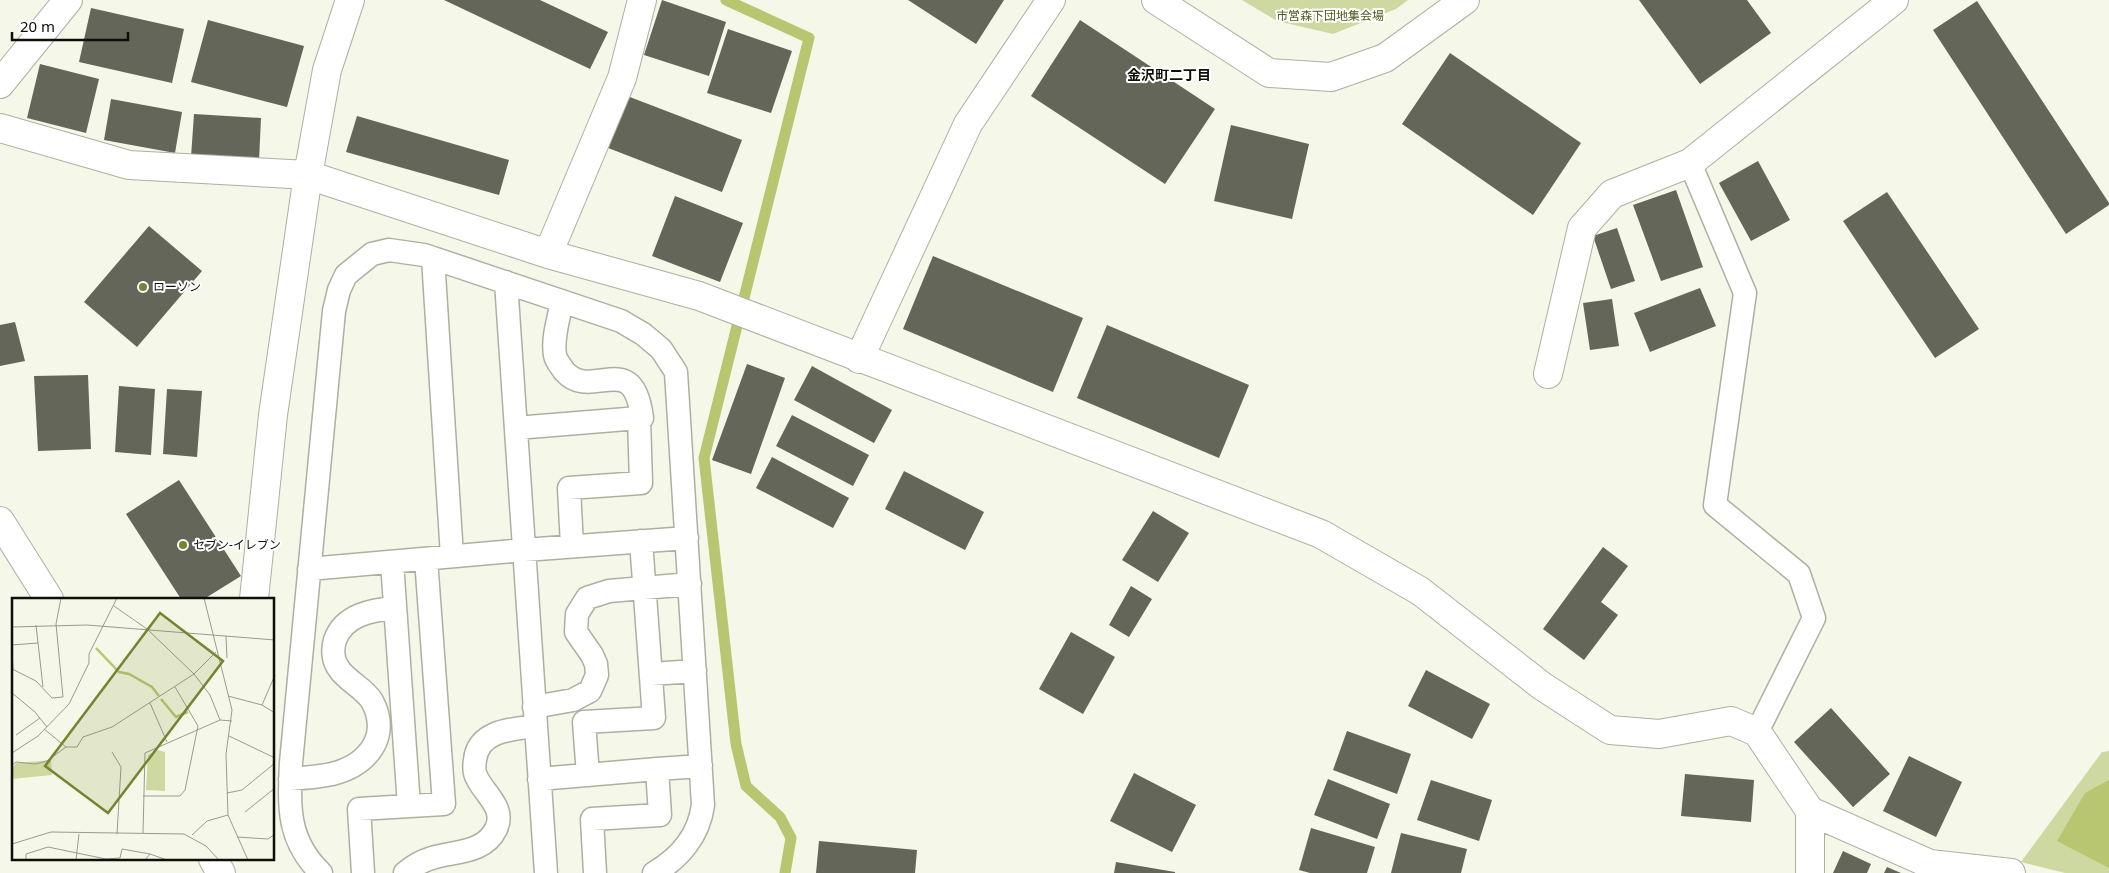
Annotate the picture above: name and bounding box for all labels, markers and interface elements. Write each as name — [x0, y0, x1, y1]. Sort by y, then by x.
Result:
park label: 市営森下団地集会場 — [1276, 7, 1384, 24]
scale bar — [12, 10, 129, 42]
text: 20 m — [20, 16, 55, 36]
district label: 金沢町二丁目 — [1127, 65, 1211, 84]
place label: ローソン — [153, 278, 201, 295]
marker: ローソン — [137, 281, 149, 293]
place label: セブン-イレブン — [193, 536, 281, 553]
marker: セブン-イレブン — [177, 539, 189, 551]
inset map — [12, 598, 275, 860]

